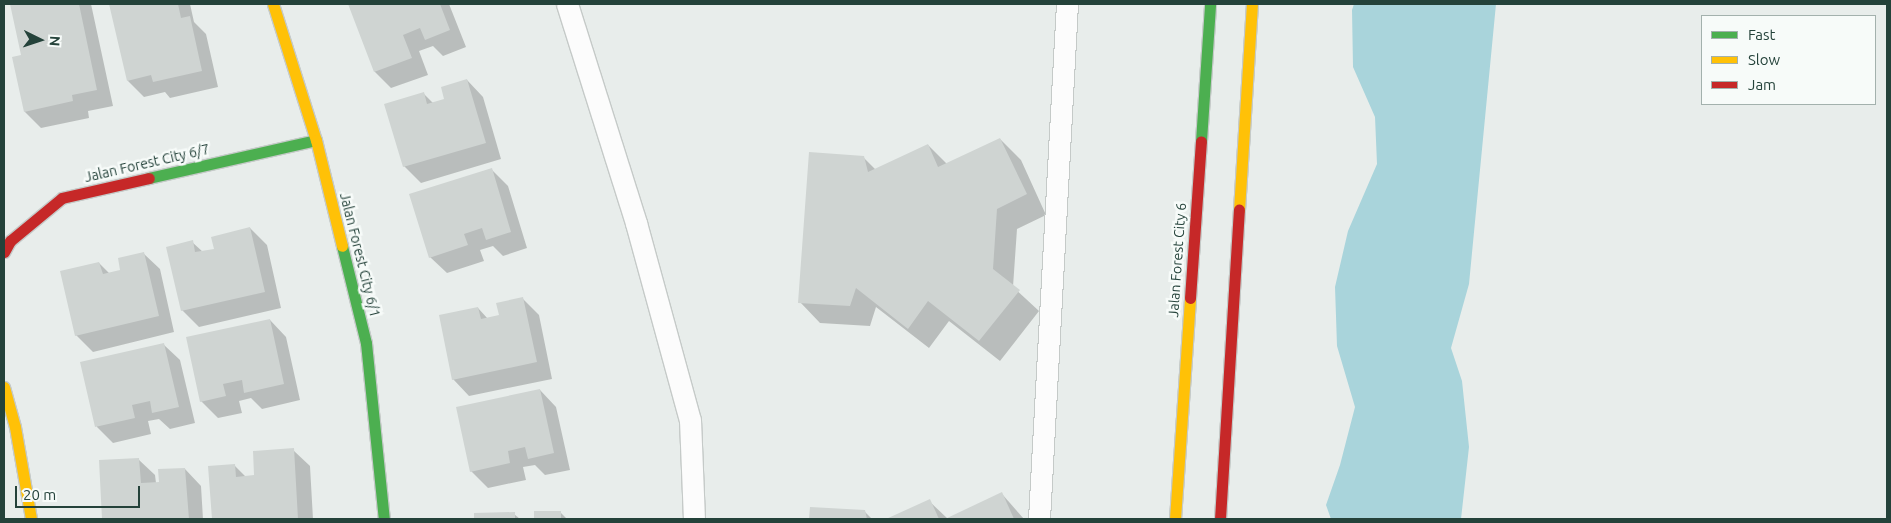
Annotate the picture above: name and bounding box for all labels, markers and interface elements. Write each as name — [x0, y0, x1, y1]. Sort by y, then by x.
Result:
north arrow — [15, 15, 65, 65]
legend — [1701, 15, 1876, 105]
text: Fast — [1748, 26, 1775, 43]
text: N — [47, 35, 63, 47]
text: Slow — [1748, 51, 1780, 68]
text: Jam — [1748, 76, 1776, 93]
street label: Jalan Forest City 6/7 — [83, 140, 211, 186]
street label: Jalan Forest City 6/1 — [336, 191, 384, 319]
street label: Jalan Forest City 6 — [1165, 202, 1189, 318]
scale bar — [18, 476, 142, 508]
text: 20 m — [23, 486, 56, 503]

